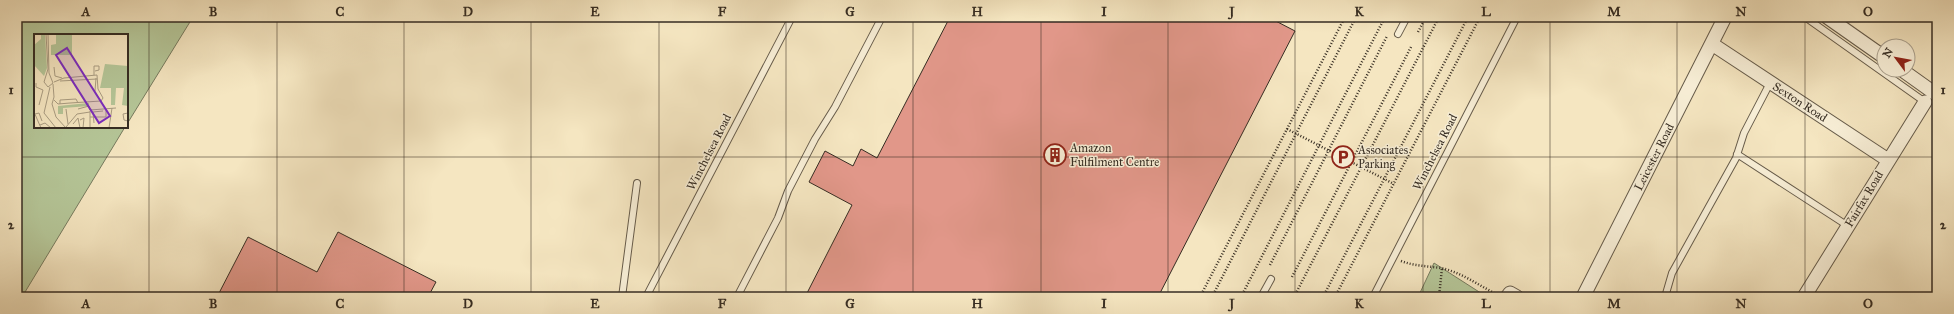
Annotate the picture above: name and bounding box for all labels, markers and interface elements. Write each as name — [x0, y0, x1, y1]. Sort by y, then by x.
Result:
text: A — [81, 4, 91, 20]
text: B — [209, 4, 218, 20]
text: C — [336, 4, 345, 20]
text: D — [463, 4, 473, 20]
text: E — [590, 4, 600, 20]
text: F — [718, 4, 727, 20]
text: G — [845, 4, 855, 20]
text: H — [971, 4, 983, 20]
text: I — [1101, 4, 1107, 20]
text: J — [1227, 4, 1235, 20]
text: K — [1354, 4, 1364, 20]
text: L — [1481, 4, 1491, 20]
text: M — [1607, 4, 1621, 20]
text: N — [1735, 4, 1747, 20]
text: O — [1863, 4, 1873, 20]
inset map — [34, 34, 128, 128]
north arrow — [1876, 38, 1916, 78]
text: N — [1880, 45, 1896, 60]
street label: Sexton Road — [1770, 79, 1830, 125]
text: 1 — [8, 82, 14, 98]
text: 1 — [1940, 82, 1946, 98]
street label: Winchelsea Road — [684, 112, 734, 192]
street label: Winchelsea Road — [1410, 112, 1460, 192]
street label: Leicester Road — [1631, 121, 1677, 193]
place label: Amazon Fulfilment Centre — [1069, 141, 1159, 169]
building icon: Amazon Fulfilment Centre — [1042, 142, 1068, 168]
place label: Associates Parking — [1357, 143, 1408, 172]
parking icon: Associates Parking — [1330, 144, 1356, 170]
street label: Fairfax Road — [1842, 168, 1886, 230]
text: 2 — [8, 217, 15, 233]
text: 2 — [1940, 217, 1947, 233]
text: A — [81, 296, 91, 312]
text: B — [209, 296, 218, 312]
text: C — [336, 296, 345, 312]
text: D — [463, 296, 473, 312]
text: E — [590, 296, 600, 312]
text: F — [718, 296, 727, 312]
text: G — [845, 296, 855, 312]
text: H — [971, 296, 983, 312]
text: I — [1101, 296, 1107, 312]
text: J — [1227, 296, 1235, 312]
text: K — [1354, 296, 1364, 312]
text: L — [1481, 296, 1491, 312]
text: M — [1607, 296, 1621, 312]
text: N — [1735, 296, 1747, 312]
text: O — [1863, 296, 1873, 312]

